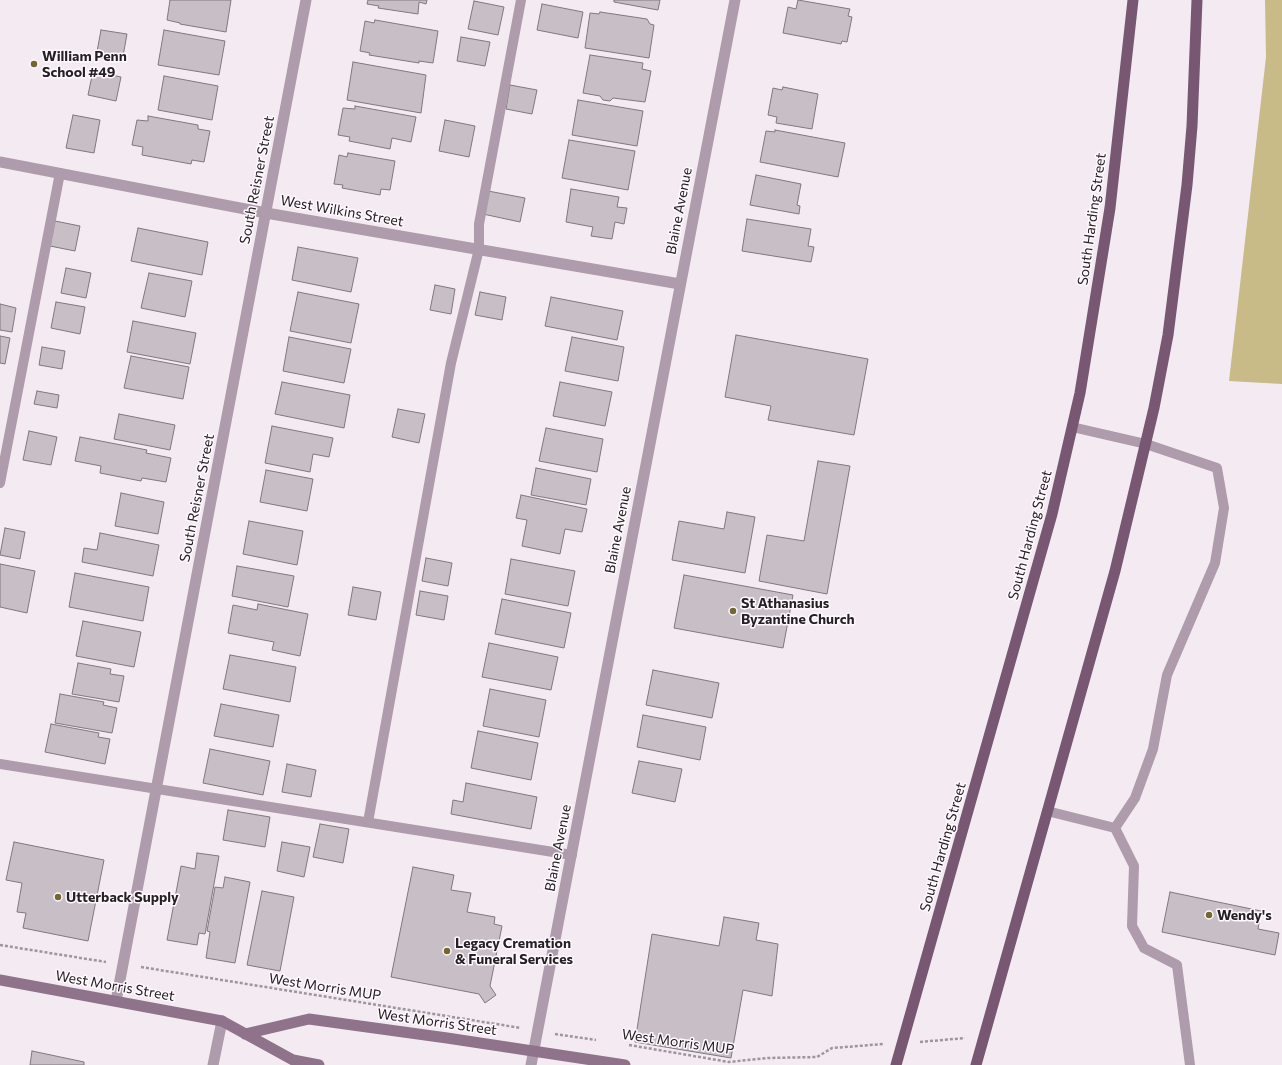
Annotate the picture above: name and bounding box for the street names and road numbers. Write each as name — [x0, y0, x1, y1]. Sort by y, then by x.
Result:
street label: South Reisner Street — [236, 114, 278, 246]
street label: South Harding Street — [1074, 152, 1110, 286]
street label: Blaine Avenue — [662, 166, 696, 256]
street label: West Wilkins Street — [279, 192, 405, 230]
street label: South Reisner Street — [176, 432, 218, 564]
street label: South Harding Street — [1005, 468, 1055, 602]
street label: Blaine Avenue — [601, 485, 635, 575]
street label: South Harding Street — [917, 780, 969, 914]
street label: Blaine Avenue — [541, 803, 575, 893]
street label: West Morris Street — [54, 967, 176, 1005]
street label: West Morris MUP — [268, 970, 382, 1004]
street label: West Morris Street — [376, 1005, 498, 1039]
street label: West Morris MUP — [621, 1026, 735, 1058]

